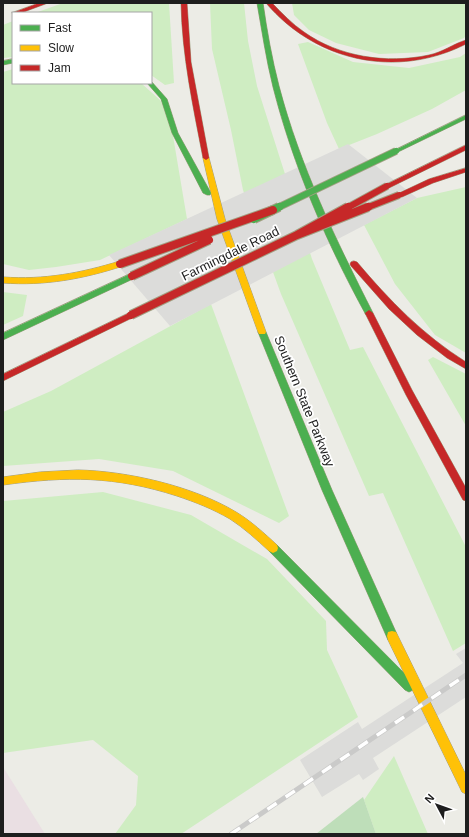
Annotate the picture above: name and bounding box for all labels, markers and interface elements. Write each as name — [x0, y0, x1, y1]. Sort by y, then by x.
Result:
legend — [12, 12, 152, 84]
text: Fast — [48, 21, 72, 35]
text: Slow — [48, 41, 74, 55]
text: Jam — [48, 61, 71, 75]
street label: Farmingdale Road — [179, 223, 282, 284]
street label: Southern State Parkway — [271, 333, 338, 469]
north arrow — [417, 785, 457, 825]
text: N — [422, 791, 437, 805]

